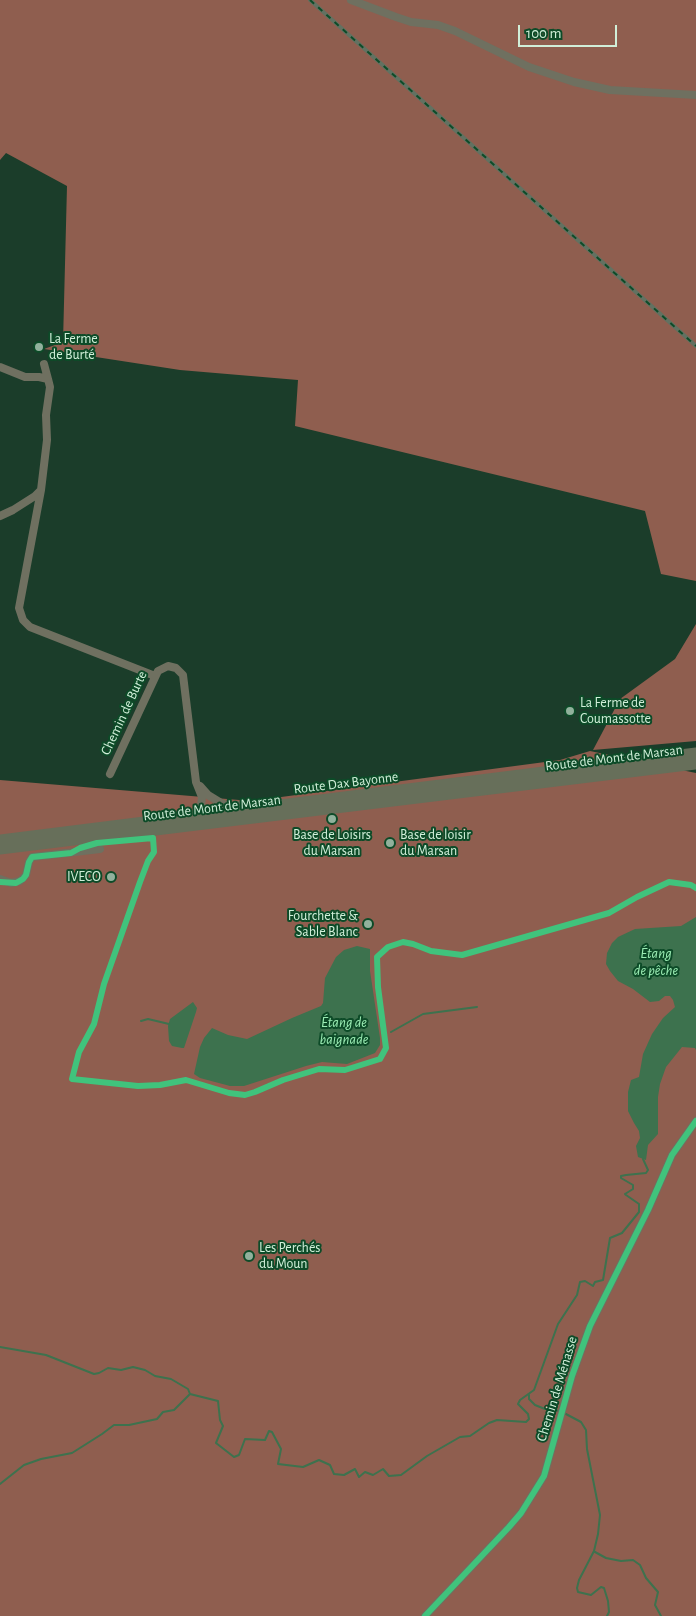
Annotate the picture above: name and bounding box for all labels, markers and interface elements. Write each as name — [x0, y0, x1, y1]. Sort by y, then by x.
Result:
scale bar — [521, 15, 620, 47]
text: 100 m — [526, 26, 561, 41]
place label: La Ferme de Burté — [49, 331, 98, 364]
marker: La Ferme de Burté — [33, 341, 45, 353]
street label: Chemin de Burte — [97, 668, 151, 758]
place label: La Ferme de Coumassotte — [580, 695, 651, 728]
marker: La Ferme de Coumassotte — [564, 705, 576, 717]
street label: Route de Mont de Marsan — [544, 741, 684, 775]
street label: Route Dax Bayonne — [293, 768, 399, 798]
street label: Route de Mont de Marsan — [142, 791, 282, 825]
marker: Base de Loisirs du Marsan — [326, 813, 338, 825]
place label: Base de Loisirs du Marsan — [293, 827, 371, 860]
place label: Base de loisir du Marsan — [400, 827, 471, 860]
marker: Base de loisir du Marsan — [384, 837, 396, 849]
place label: IVECO — [67, 869, 101, 885]
marker: IVECO — [105, 871, 117, 883]
place label: Fourchette & Sable Blanc — [288, 908, 358, 940]
marker: Fourchette & Sable Blanc — [362, 918, 374, 930]
water label: Étang de pêche — [634, 944, 678, 979]
water label: Étang de baignade — [320, 1013, 368, 1048]
place label: Les Perchés du Moun — [259, 1240, 321, 1272]
marker: Les Perchés du Moun — [243, 1250, 255, 1262]
street label: Chemin de Ménasse — [533, 1334, 581, 1444]

